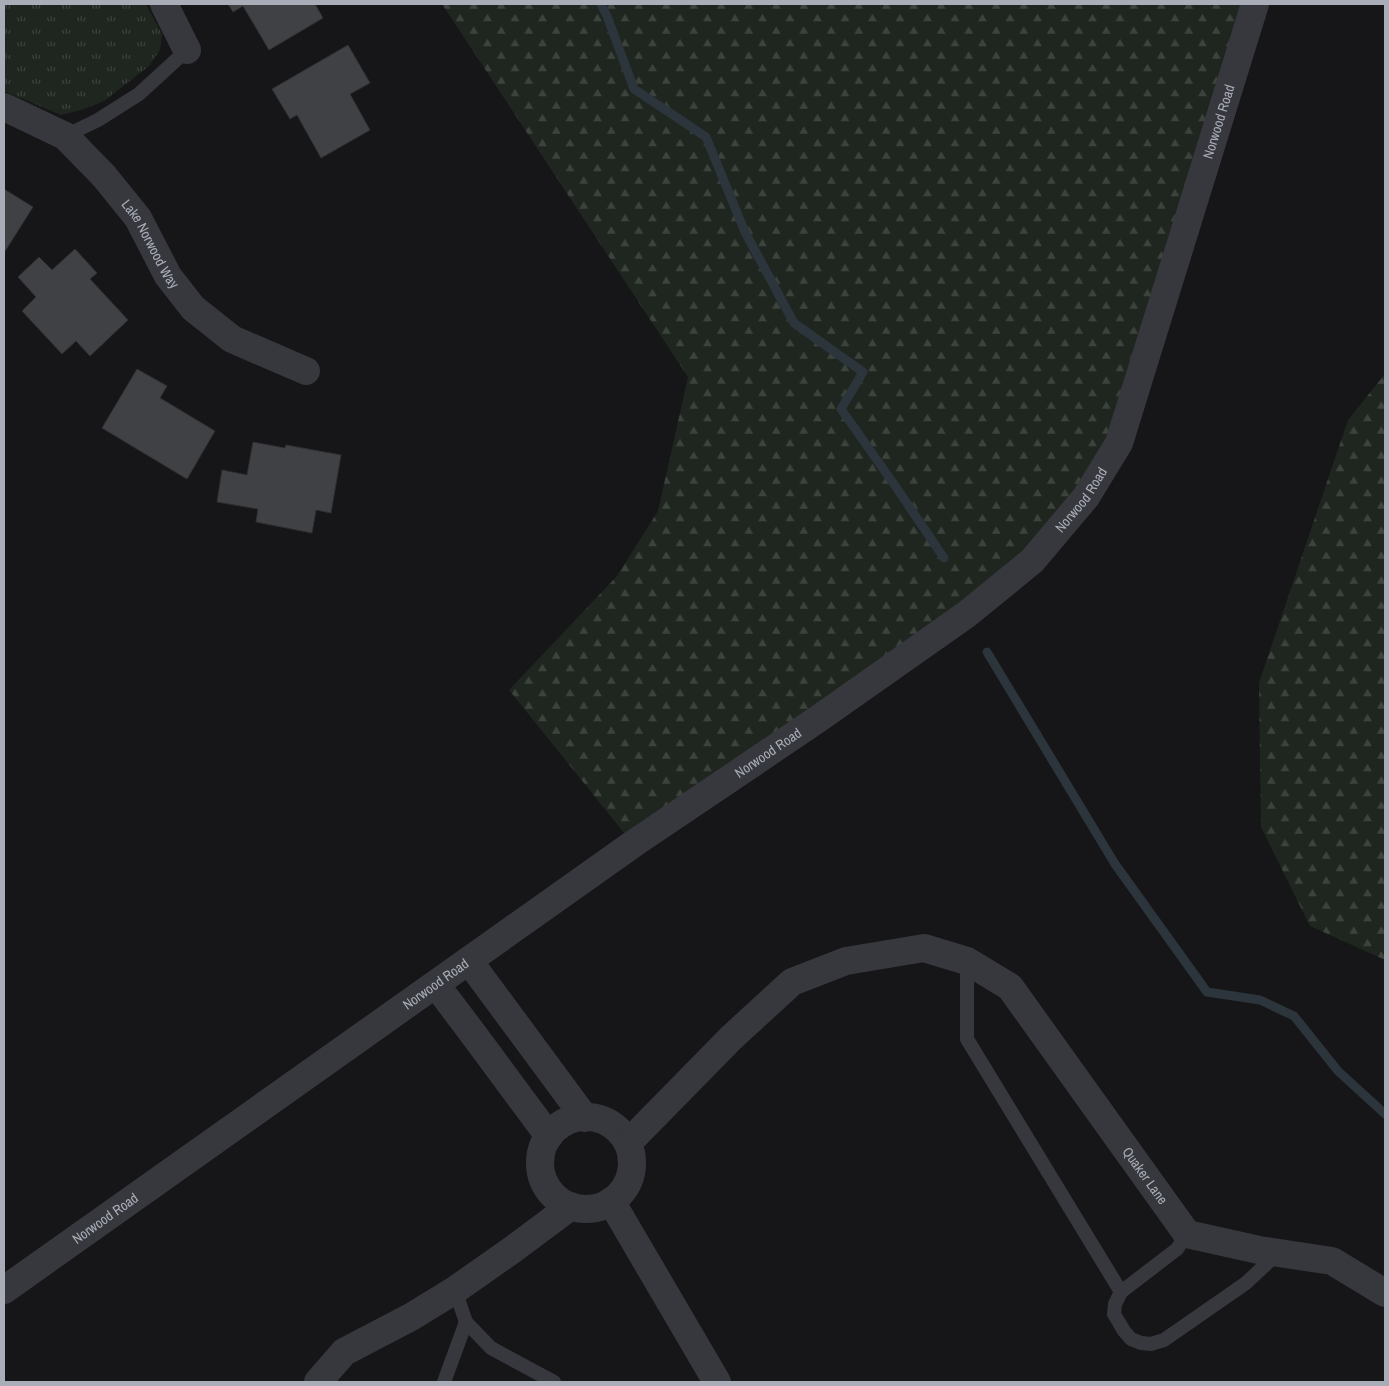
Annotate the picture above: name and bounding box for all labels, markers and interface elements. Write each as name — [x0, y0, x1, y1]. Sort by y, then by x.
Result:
street label: Norwood Road — [1199, 82, 1239, 161]
street label: Lake Norwood Way — [118, 196, 183, 292]
street label: Norwood Road — [1051, 464, 1111, 536]
street label: Norwood Road — [731, 724, 805, 782]
street label: Norwood Road — [399, 955, 472, 1014]
street label: Quaker Lane — [1118, 1143, 1172, 1208]
street label: Norwood Road — [69, 1189, 142, 1248]

